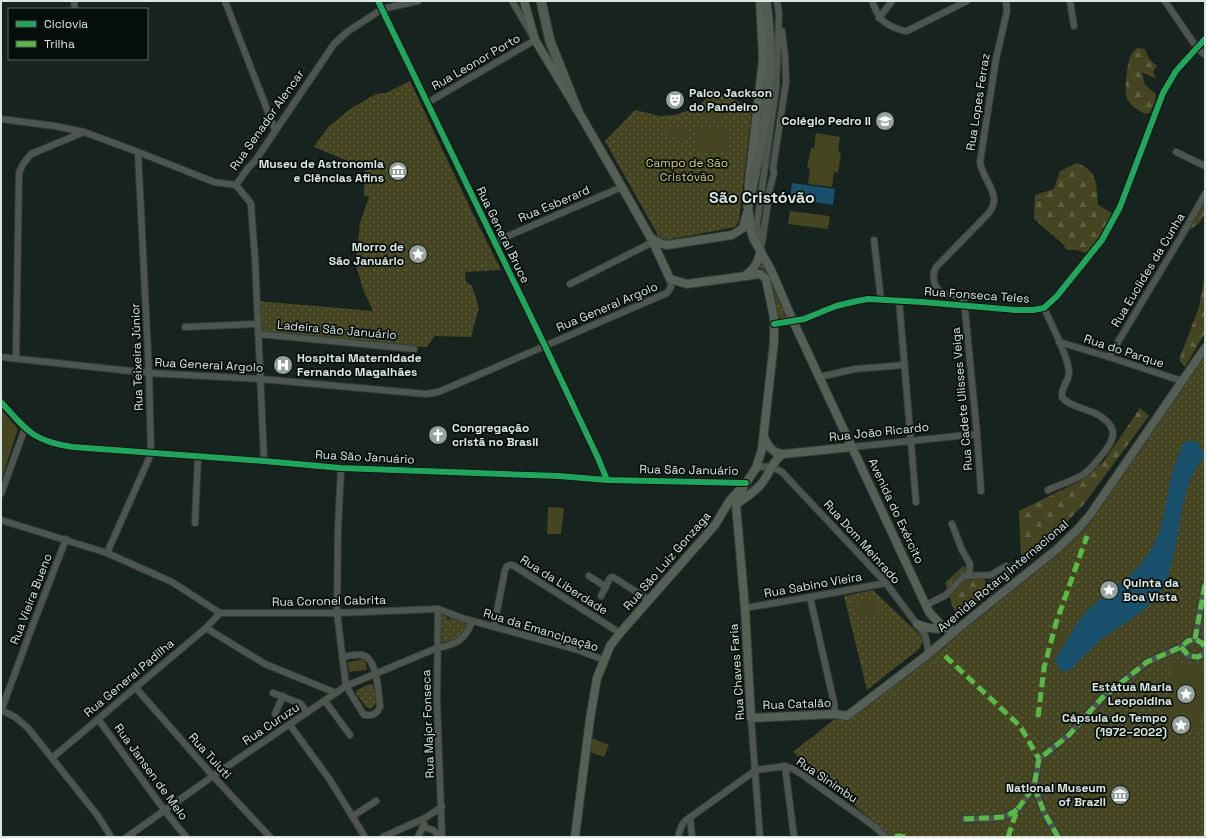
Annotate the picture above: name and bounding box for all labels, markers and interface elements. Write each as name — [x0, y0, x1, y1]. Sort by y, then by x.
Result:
legend — [8, 8, 148, 60]
text: Ciclovia — [44, 16, 88, 32]
street label: Rua Leonor Porto — [429, 30, 523, 94]
text: Trilha — [44, 36, 75, 52]
street label: Rua Lopes Ferraz — [962, 52, 994, 152]
street label: Rua Senador Alencar — [226, 66, 308, 174]
place label: Palco Jackson do Pandeiro — [689, 85, 772, 115]
theatre icon: Palco Jackson do Pandeiro — [664, 89, 686, 111]
school or university icon: Colégio Pedro II — [874, 110, 896, 132]
place label: Colégio Pedro II — [782, 113, 871, 129]
park label: Campo de São Cristóvão — [646, 155, 728, 185]
place label: Museu de Astronomia e Ciências Afins — [259, 156, 384, 186]
museum icon: Museu de Astronomia e Ciências Afins — [387, 160, 409, 182]
street label: Rua Esberard — [516, 182, 592, 226]
street label: Rua General Bruce — [473, 184, 533, 286]
district label: São Cristóvão — [709, 187, 815, 208]
street label: Rua Euclides da Cunha — [1107, 210, 1189, 330]
place label: Morro de São Januário — [329, 239, 404, 269]
place icon: Morro de São Januário — [407, 243, 429, 265]
street label: Rua General Argolo — [554, 278, 660, 336]
street label: Rua Fonseca Teles — [924, 283, 1030, 307]
street label: Rua Teixeira Júnior — [127, 302, 147, 411]
street label: Ladeira São Januário — [276, 317, 398, 343]
street label: Rua Cadete Ulisses Veiga — [948, 327, 976, 471]
street label: Rua do Parque — [1082, 330, 1166, 372]
place label: Hospital Maternidade Fernando Magalhães — [297, 350, 422, 380]
street label: Rua General Argolo — [154, 354, 264, 376]
hospital icon: Hospital Maternidade Fernando Magalhães — [272, 354, 294, 376]
street label: Rua João Ricardo — [828, 419, 930, 445]
place label: Congregação cristã no Brasil — [452, 420, 539, 450]
church icon: Congregação cristã no Brasil — [427, 424, 449, 446]
street label: Rua São Januário — [315, 446, 415, 468]
street label: Avenida do Exército — [865, 456, 927, 566]
street label: Rua São Januário — [639, 461, 739, 479]
street label: Rua Dom Meinrado — [820, 497, 904, 587]
street label: Rua São Luiz Gonzaga — [620, 508, 714, 614]
street label: Avenida Rotary Internacional — [934, 516, 1072, 636]
street label: Rua Vieira Bueno — [6, 551, 56, 647]
street label: Rua da Liberdade — [517, 552, 611, 618]
street label: Rua Sabino Vieira — [763, 568, 863, 601]
place label: Quinta da Boa Vista — [1123, 575, 1179, 605]
place icon: Quinta da Boa Vista — [1098, 579, 1120, 601]
street label: Rua Coronel Cabrita — [272, 592, 386, 610]
street label: Rua da Emancipação — [481, 605, 601, 655]
street label: Rua Chaves Faria — [726, 623, 748, 721]
street label: Rua General Padilha — [80, 635, 178, 721]
street label: Rua Major Fonseca — [418, 669, 438, 779]
place label: Estátua Maria Leopoldina — [1092, 679, 1172, 709]
place icon: Estátua Maria Leopoldina — [1175, 683, 1197, 705]
street label: Rua Catalão — [762, 695, 832, 713]
street label: Rua Curuzu — [239, 699, 303, 749]
place label: Cápsula do Tempo (1972–2022) — [1062, 710, 1167, 740]
place icon: Cápsula do Tempo (1972–2022) — [1170, 714, 1192, 736]
street label: Rua Jansen de Melo — [111, 721, 191, 823]
street label: Rua Tuiuti — [185, 730, 235, 783]
street label: Rua Sinimbu — [793, 754, 861, 806]
place label: National Museum of Brazil — [1006, 780, 1106, 810]
museum icon: National Museum of Brazil — [1109, 784, 1131, 806]

